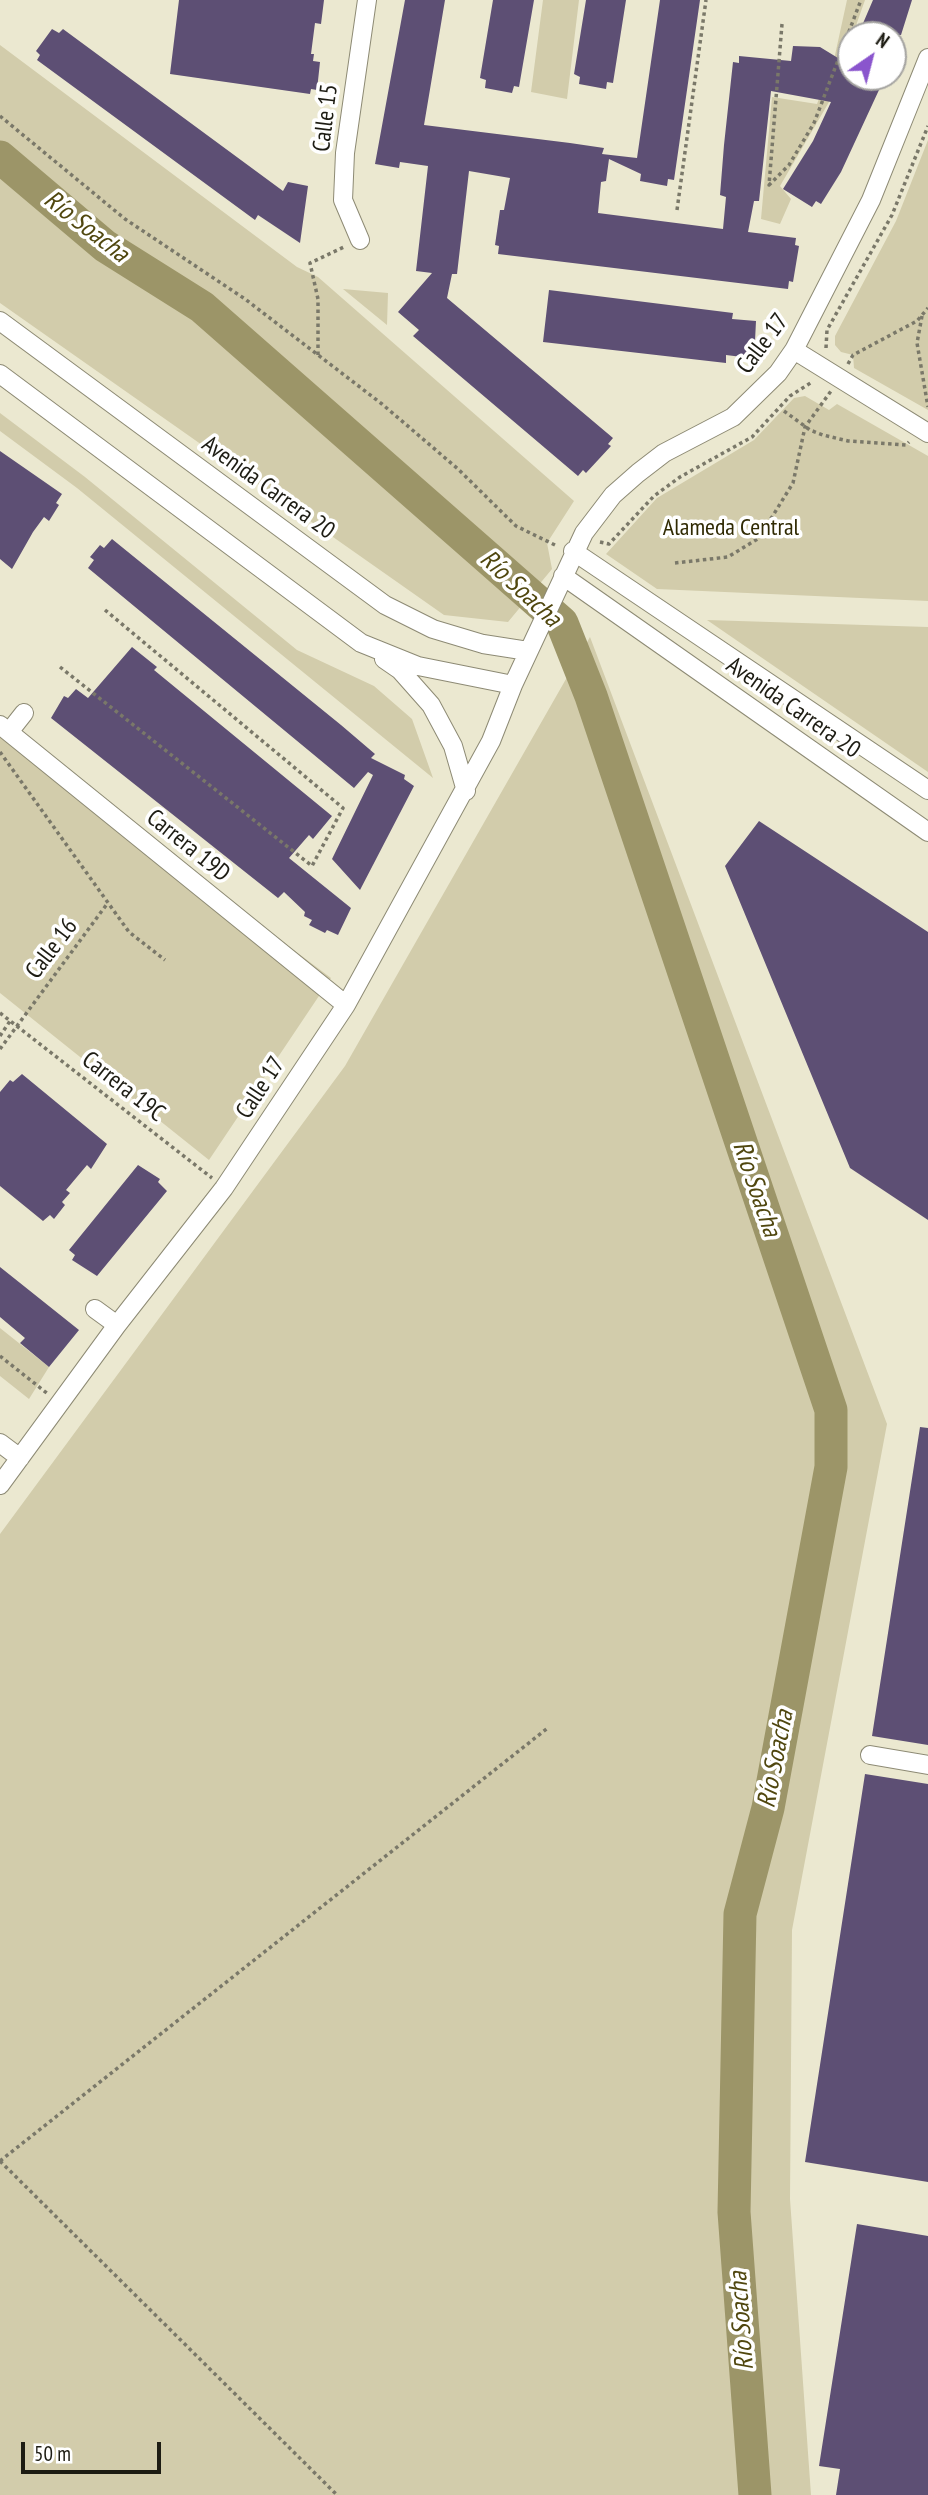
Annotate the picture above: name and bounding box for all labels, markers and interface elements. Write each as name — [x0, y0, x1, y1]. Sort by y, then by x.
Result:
north arrow — [837, 21, 907, 91]
text: N — [872, 28, 894, 53]
street label: Calle 15 — [308, 82, 344, 154]
water label: Río Soacha — [37, 184, 135, 270]
street label: Calle 17 — [731, 308, 795, 380]
street label: Avenida Carrera 20 — [196, 430, 340, 546]
park label: Alameda Central — [663, 514, 799, 542]
water label: Río Soacha — [473, 544, 567, 634]
street label: Avenida Carrera 20 — [720, 651, 866, 765]
street label: Carrera 19D — [141, 804, 235, 888]
street label: Calle 16 — [20, 913, 84, 985]
street label: Carrera 19C — [76, 1046, 170, 1128]
street label: Calle 17 — [230, 1052, 292, 1124]
water label: Río Soacha — [725, 1137, 787, 1241]
water label: Río Soacha — [751, 1708, 801, 1810]
water label: Río Soacha — [723, 2271, 761, 2371]
scale bar — [24, 2428, 164, 2472]
text: 50 m — [34, 2440, 71, 2467]

